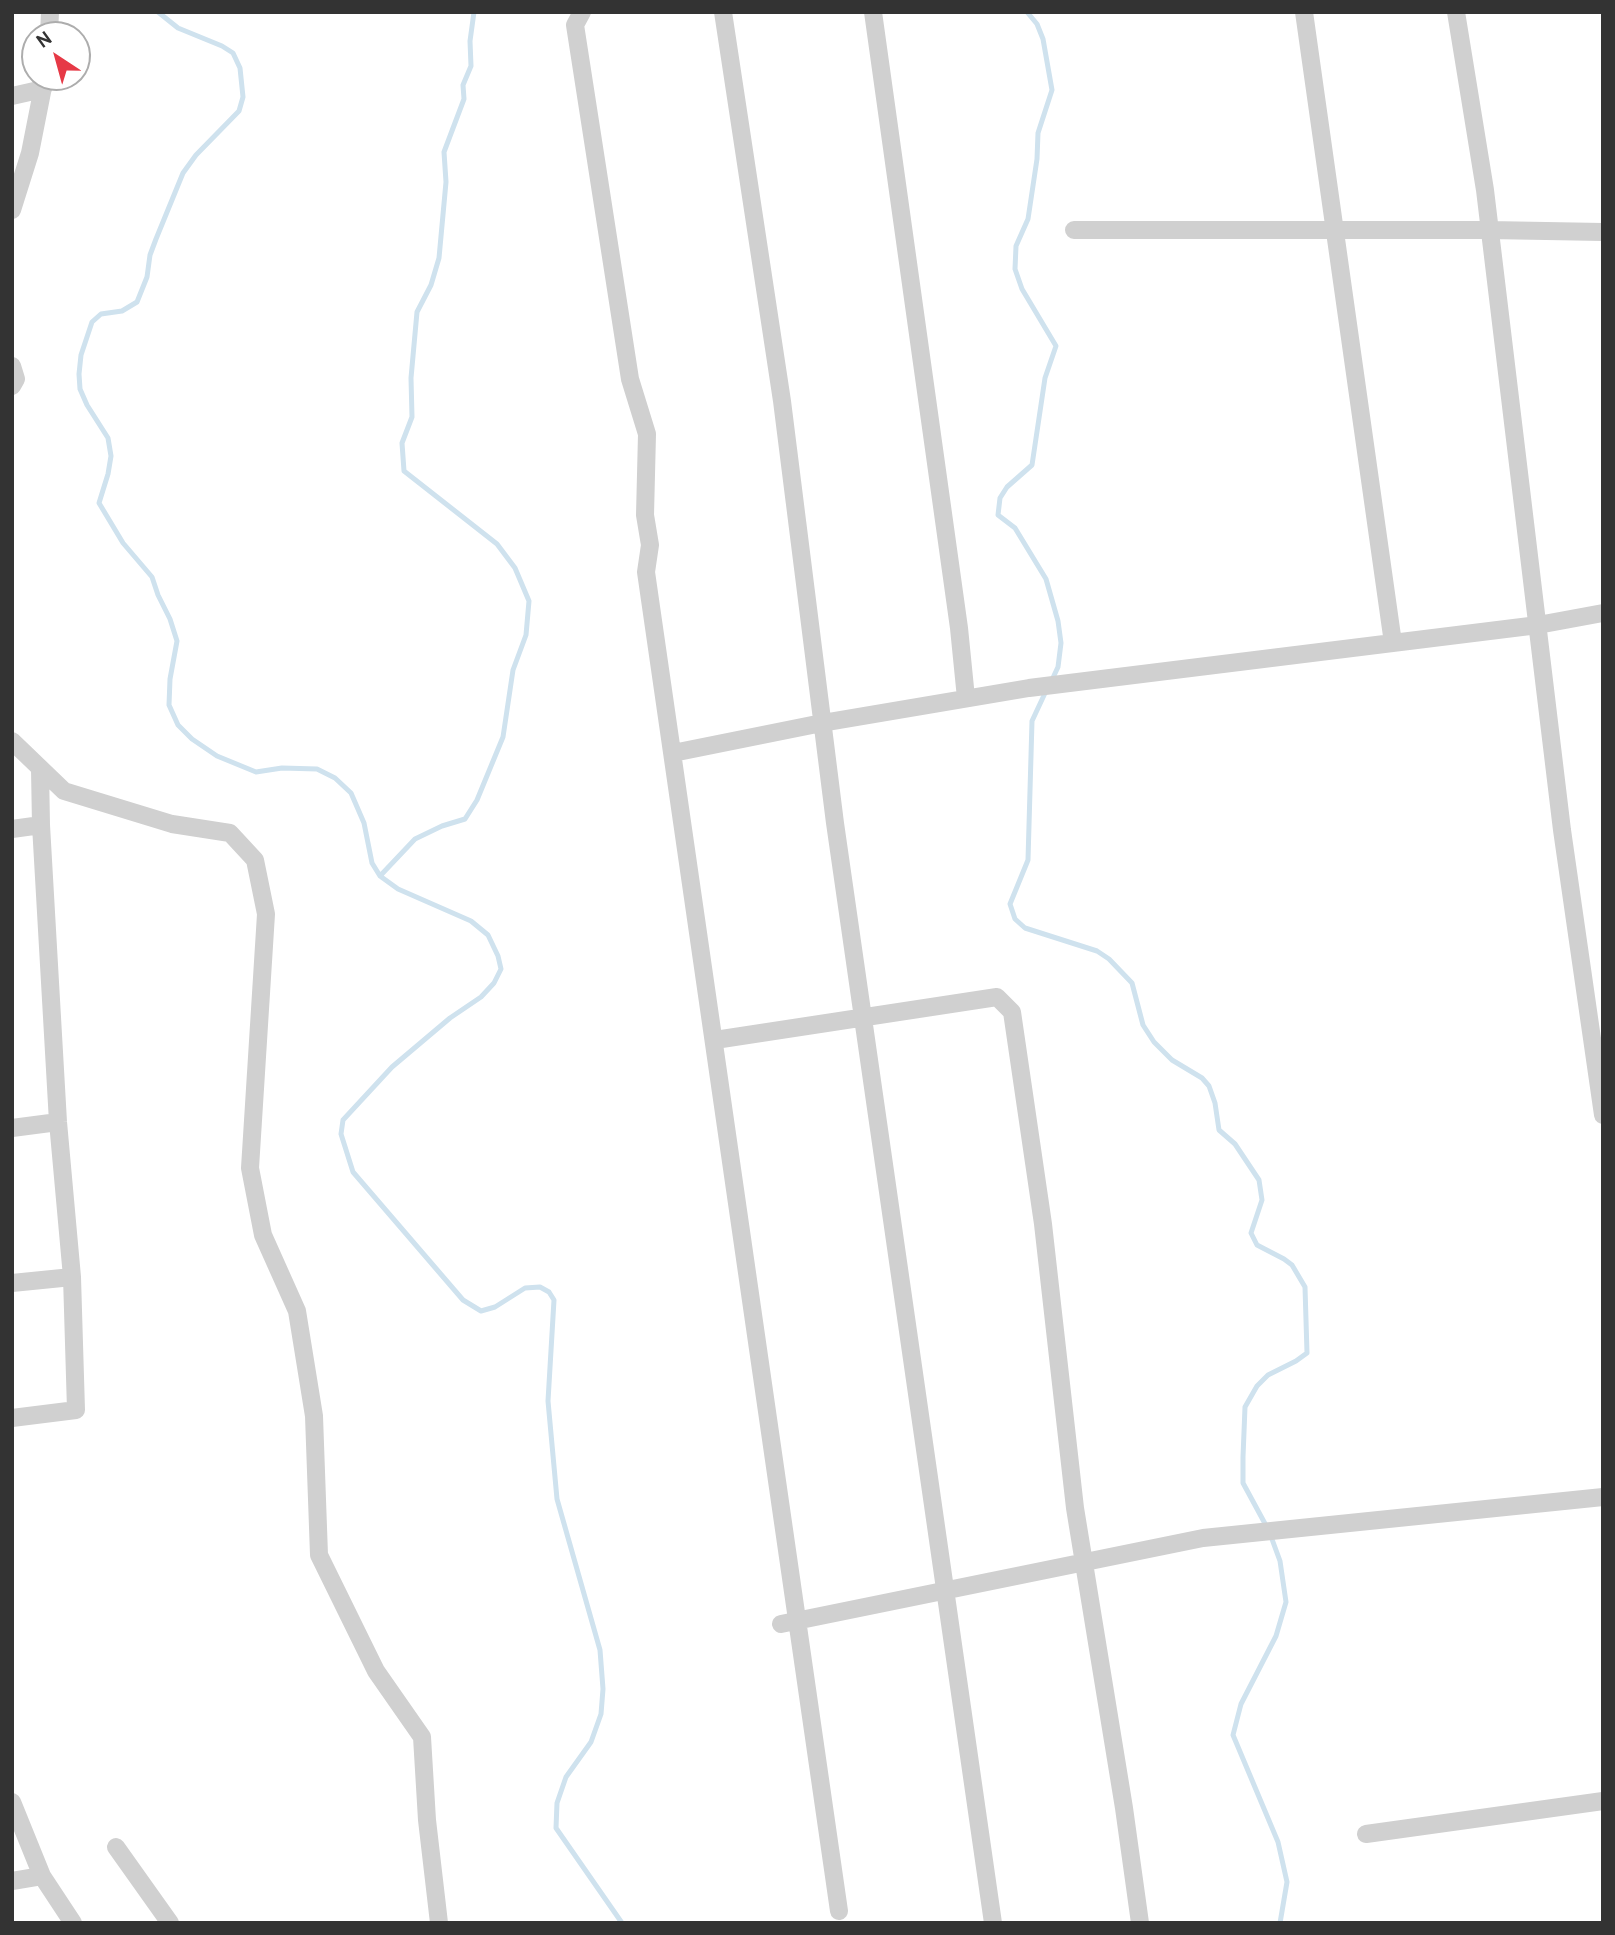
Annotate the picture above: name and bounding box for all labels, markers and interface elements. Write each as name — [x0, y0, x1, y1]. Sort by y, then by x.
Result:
north arrow — [21, 21, 91, 91]
text: N — [32, 27, 57, 54]

